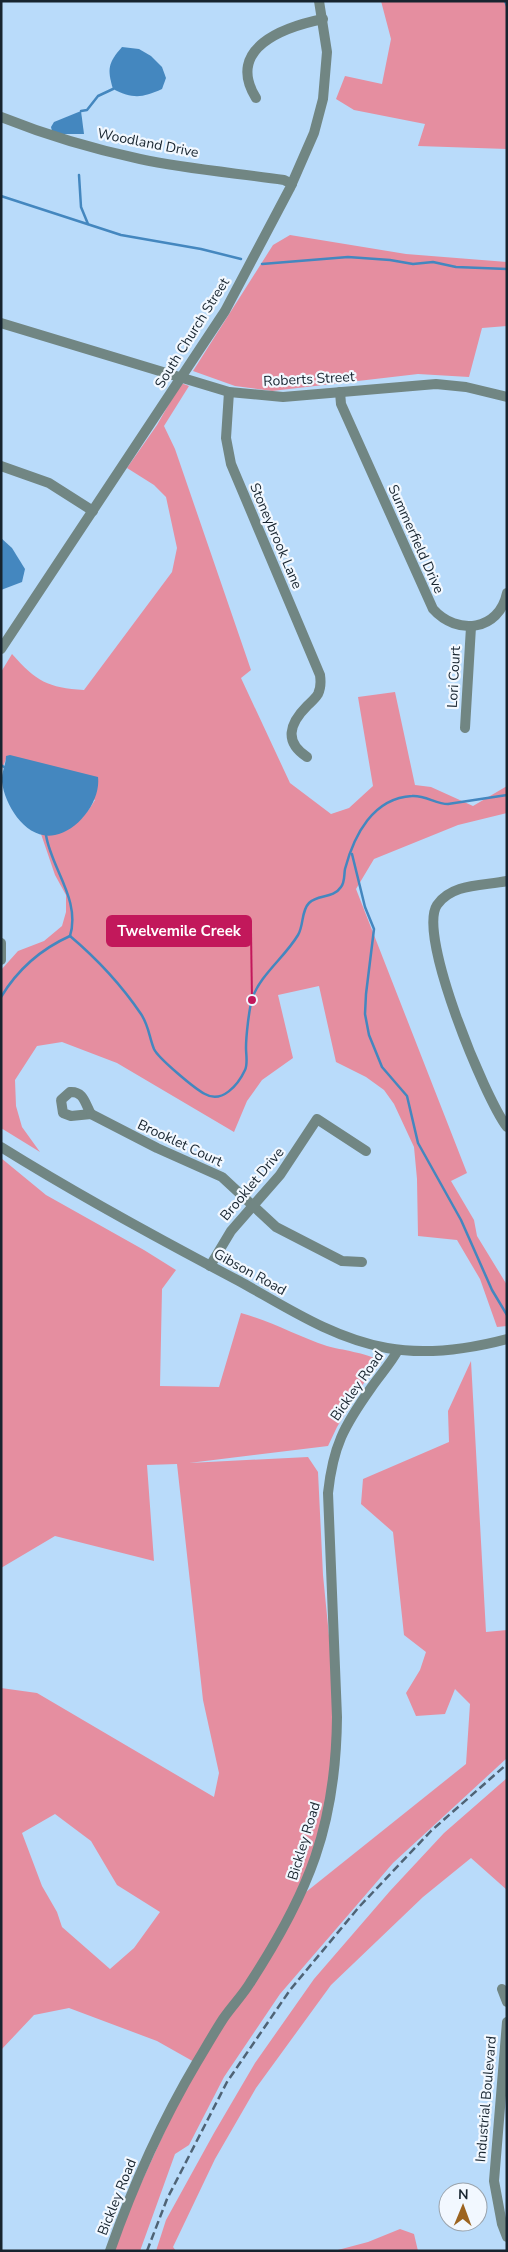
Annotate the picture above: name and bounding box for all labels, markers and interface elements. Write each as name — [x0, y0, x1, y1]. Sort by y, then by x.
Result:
street label: Woodland Drive — [96, 124, 200, 162]
street label: South Church Street — [150, 274, 234, 392]
street label: Roberts Street — [263, 367, 355, 391]
street label: Stoneybrook Lane — [245, 480, 307, 592]
street label: Summerfield Drive — [383, 481, 449, 597]
street label: Lori Court — [443, 645, 465, 708]
callout: Twelvemile Creek — [107, 916, 251, 946]
text: Twelvemile Creek — [117, 921, 242, 941]
street label: Brooklet Court — [134, 1115, 226, 1171]
street label: Brooklet Drive — [216, 1143, 288, 1225]
street label: Gibson Road — [210, 1244, 290, 1300]
street label: Bickley Road — [326, 1347, 388, 1425]
street label: Bickley Road — [283, 1799, 325, 1883]
street label: Industrial Boulevard — [471, 2035, 501, 2163]
street label: Bickley Road — [93, 2156, 141, 2238]
north arrow — [438, 2182, 488, 2232]
text: N — [458, 2185, 469, 2204]

